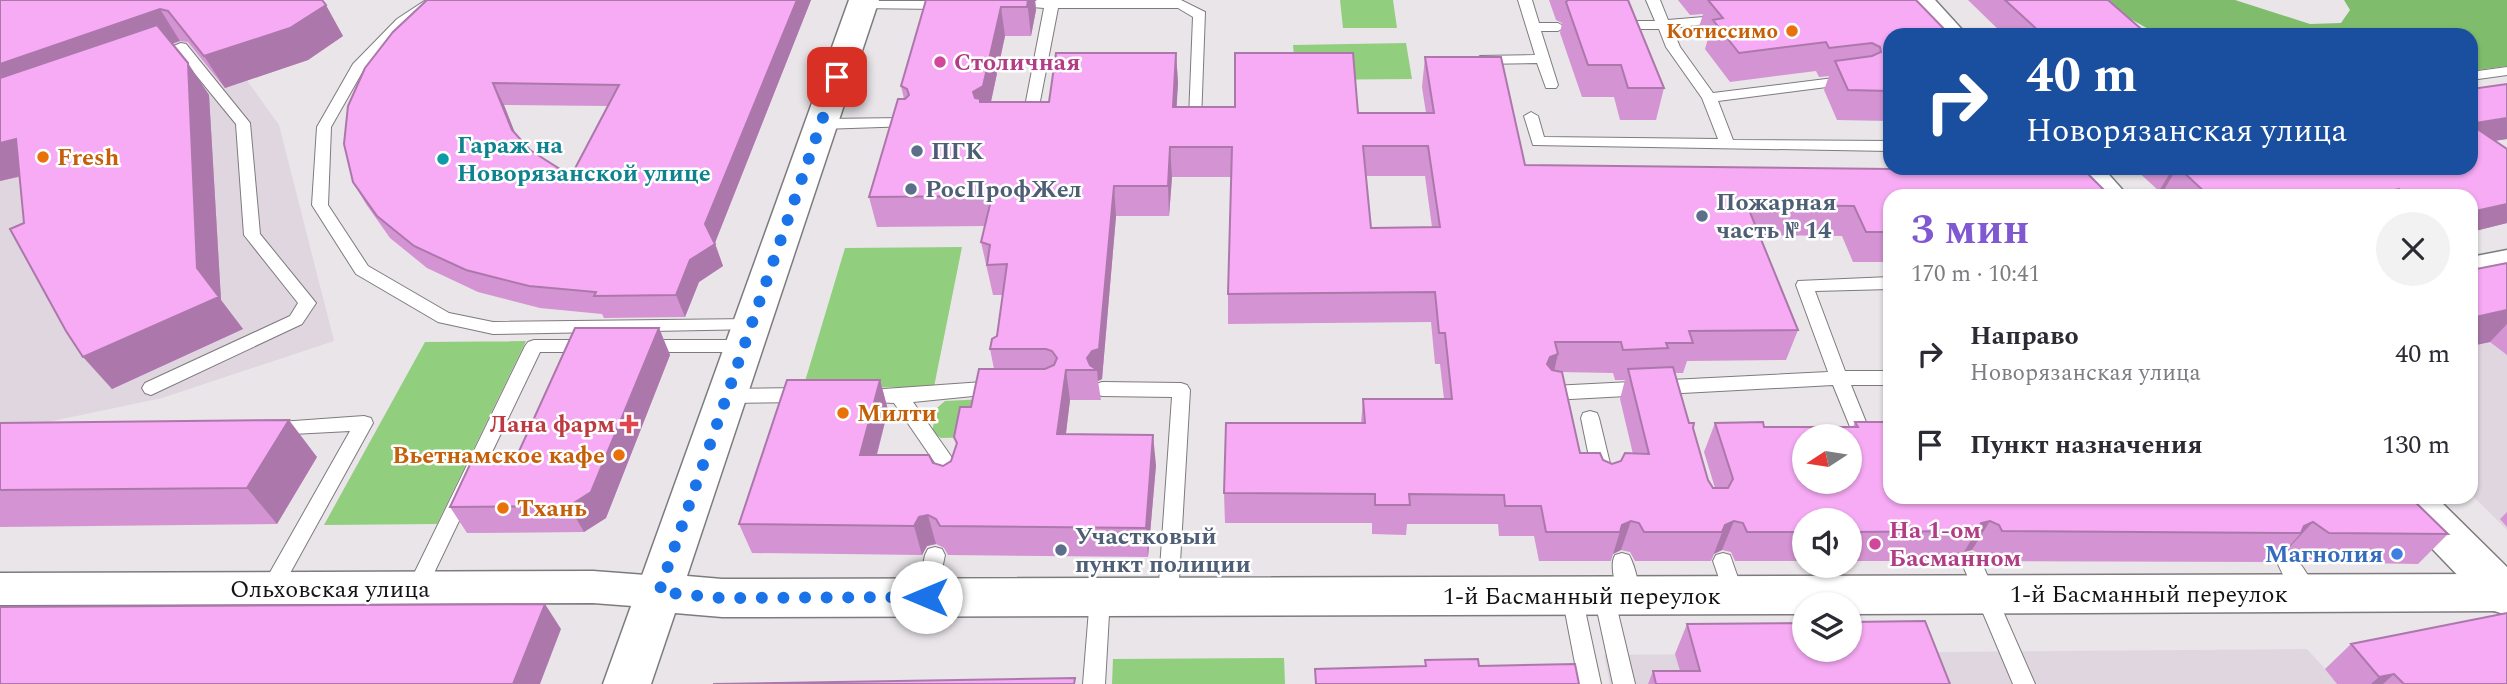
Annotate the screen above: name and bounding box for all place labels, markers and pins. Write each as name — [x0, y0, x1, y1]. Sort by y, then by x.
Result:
place label: Котиссимо — [1666, 16, 1778, 48]
marker: Котиссимо — [1784, 23, 1800, 39]
place label: Столичная — [954, 45, 1080, 81]
pin — [807, 47, 867, 107]
marker: Столичная — [932, 54, 948, 70]
place label: Гараж на Новорязанской улице — [457, 128, 711, 192]
place label: ПГК — [931, 134, 984, 170]
place label: Fresh — [57, 140, 119, 176]
marker: ПГК — [909, 143, 925, 159]
marker: Fresh — [35, 149, 51, 165]
marker: Гараж на Новорязанской улице — [435, 151, 451, 167]
place label: РосПрофЖел — [925, 172, 1082, 208]
marker: РосПрофЖел — [903, 181, 919, 197]
place label: Пожарная часть № 14 — [1716, 185, 1836, 249]
marker: Пожарная часть № 14 — [1694, 208, 1710, 224]
place label: Милти — [857, 396, 937, 432]
marker: Милти — [835, 405, 851, 421]
place label: Лана фарм — [490, 407, 615, 443]
marker: Лана фарм — [621, 416, 637, 432]
place label: Вьетнамское кафе — [392, 438, 605, 474]
marker: Вьетнамское кафе — [611, 447, 627, 463]
place label: Тхань — [517, 491, 587, 527]
marker: Тхань — [495, 500, 511, 516]
place label: На 1-ом Басманном — [1889, 513, 2022, 577]
place label: Участковый пункт полиции — [1075, 519, 1251, 583]
marker: На 1-ом Басманном — [1867, 536, 1883, 552]
place label: Магнолия — [2265, 537, 2383, 573]
marker: Участковый пункт полиции — [1053, 542, 1069, 558]
marker: Магнолия — [2389, 546, 2405, 562]

